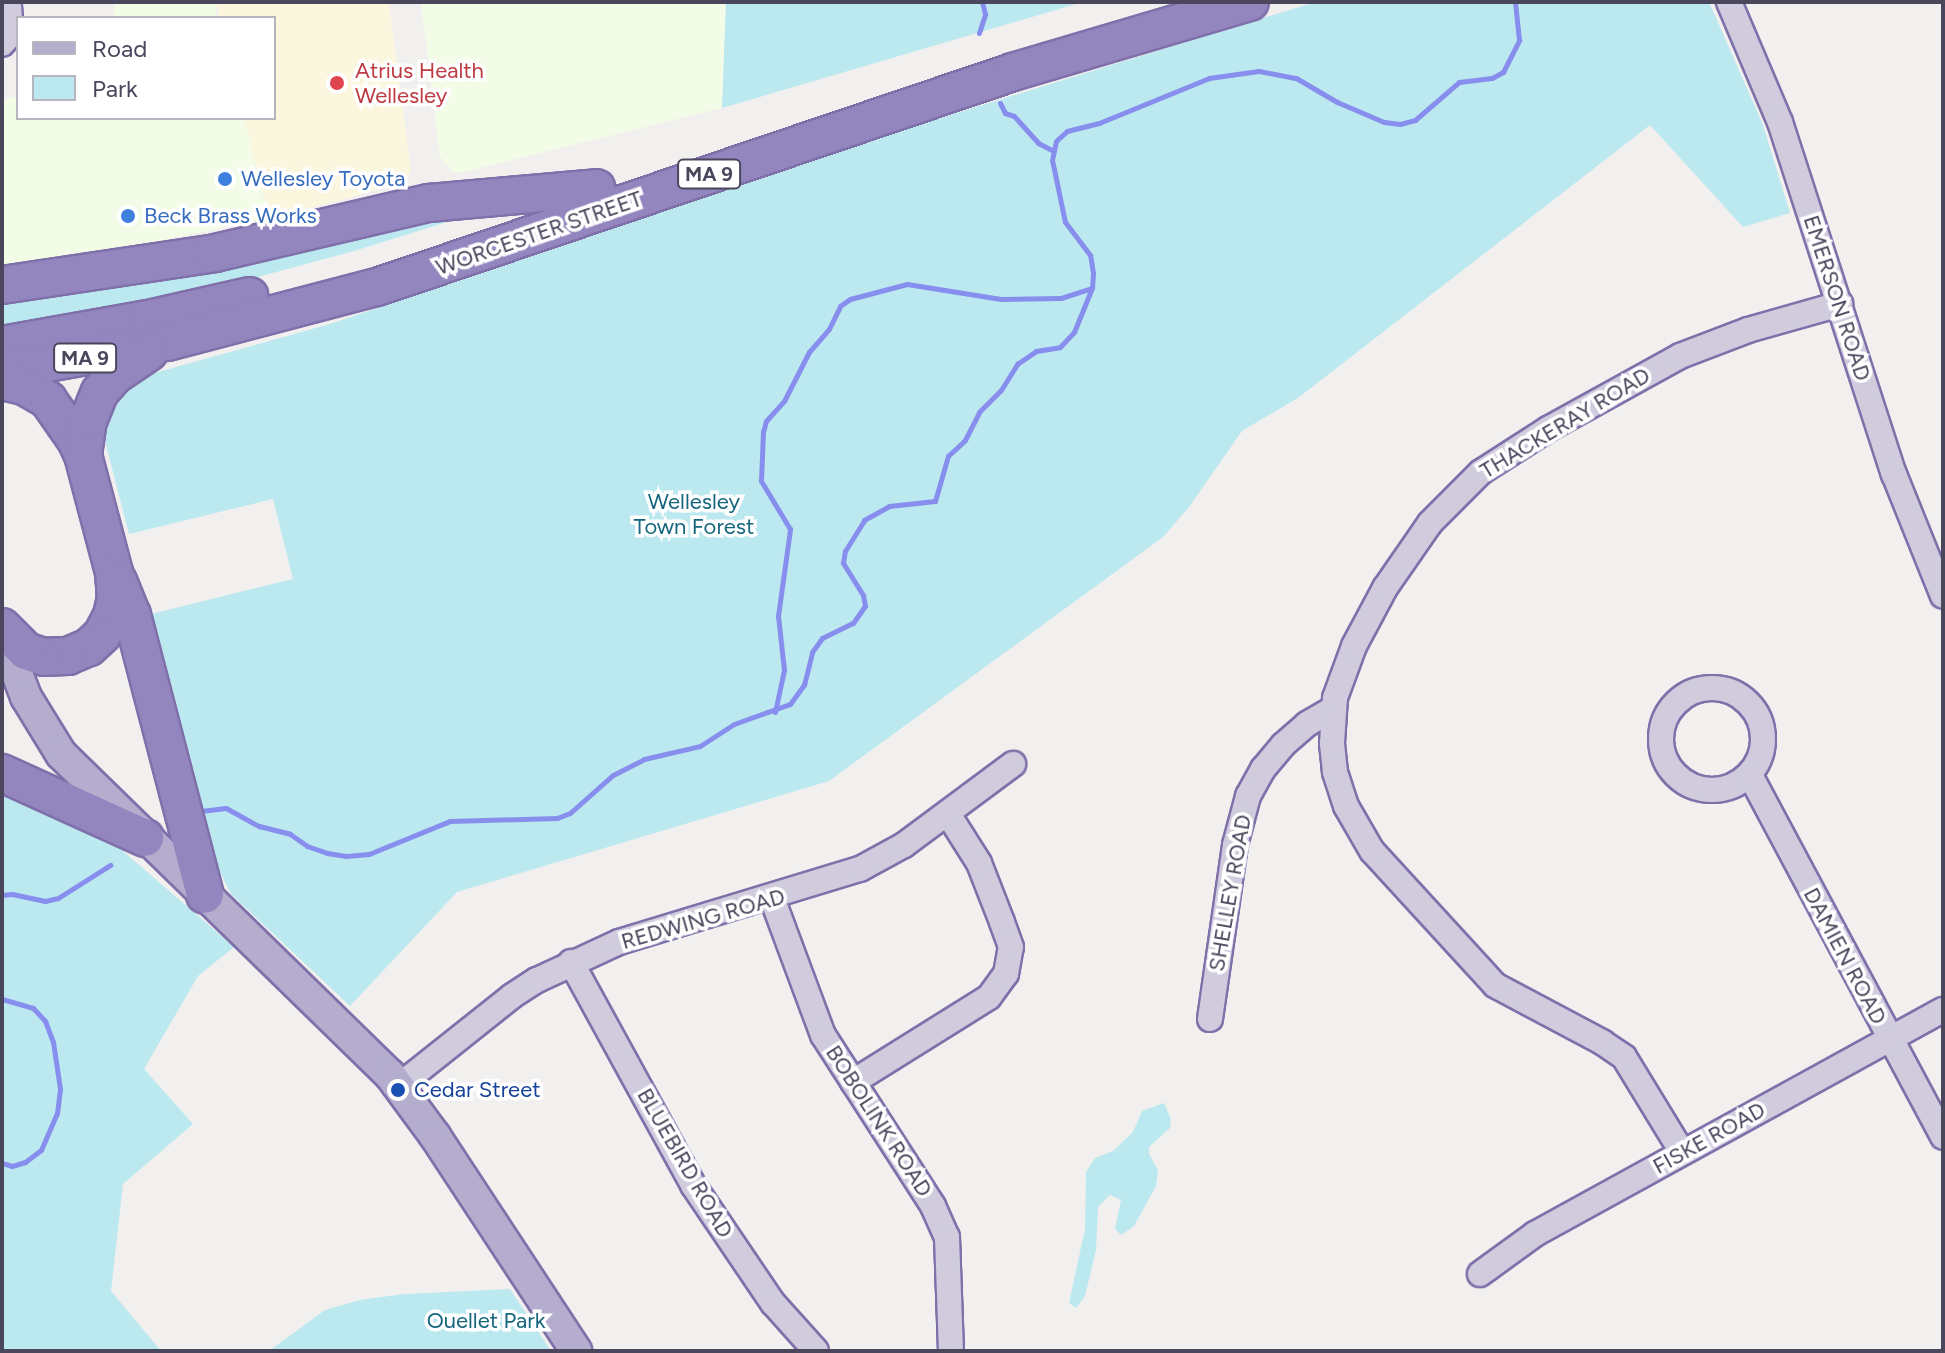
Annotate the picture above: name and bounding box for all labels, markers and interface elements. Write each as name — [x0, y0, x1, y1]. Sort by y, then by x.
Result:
legend — [16, 16, 276, 120]
text: Road — [92, 34, 147, 63]
place label: Atrius Health Wellesley — [355, 57, 484, 108]
marker: Atrius Health Wellesley — [326, 72, 348, 94]
text: Park — [92, 74, 138, 103]
road number: MA 9 — [677, 158, 741, 190]
place label: Wellesley Toyota — [241, 166, 406, 192]
marker: Wellesley Toyota — [216, 170, 234, 188]
street label: WORCESTER STREET — [432, 185, 646, 281]
place label: Beck Brass Works — [144, 203, 317, 229]
marker: Beck Brass Works — [119, 207, 137, 225]
street label: EMERSON ROAD — [1798, 212, 1876, 384]
road number: MA 9 — [53, 342, 117, 374]
street label: THACKERAY ROAD — [1475, 362, 1655, 484]
park label: Wellesley Town Forest — [634, 488, 754, 540]
street label: SHELLEY ROAD — [1203, 813, 1257, 973]
street label: REDWING ROAD — [618, 883, 788, 955]
street label: DAMIEN ROAD — [1798, 883, 1892, 1029]
street label: BOBOLINK ROAD — [820, 1040, 938, 1202]
place label: Cedar Street — [414, 1077, 540, 1103]
marker: Cedar Street — [389, 1081, 407, 1099]
street label: BLUEBIRD ROAD — [632, 1084, 738, 1242]
street label: FISKE ROAD — [1648, 1096, 1770, 1180]
park label: Ouellet Park — [427, 1308, 545, 1334]

